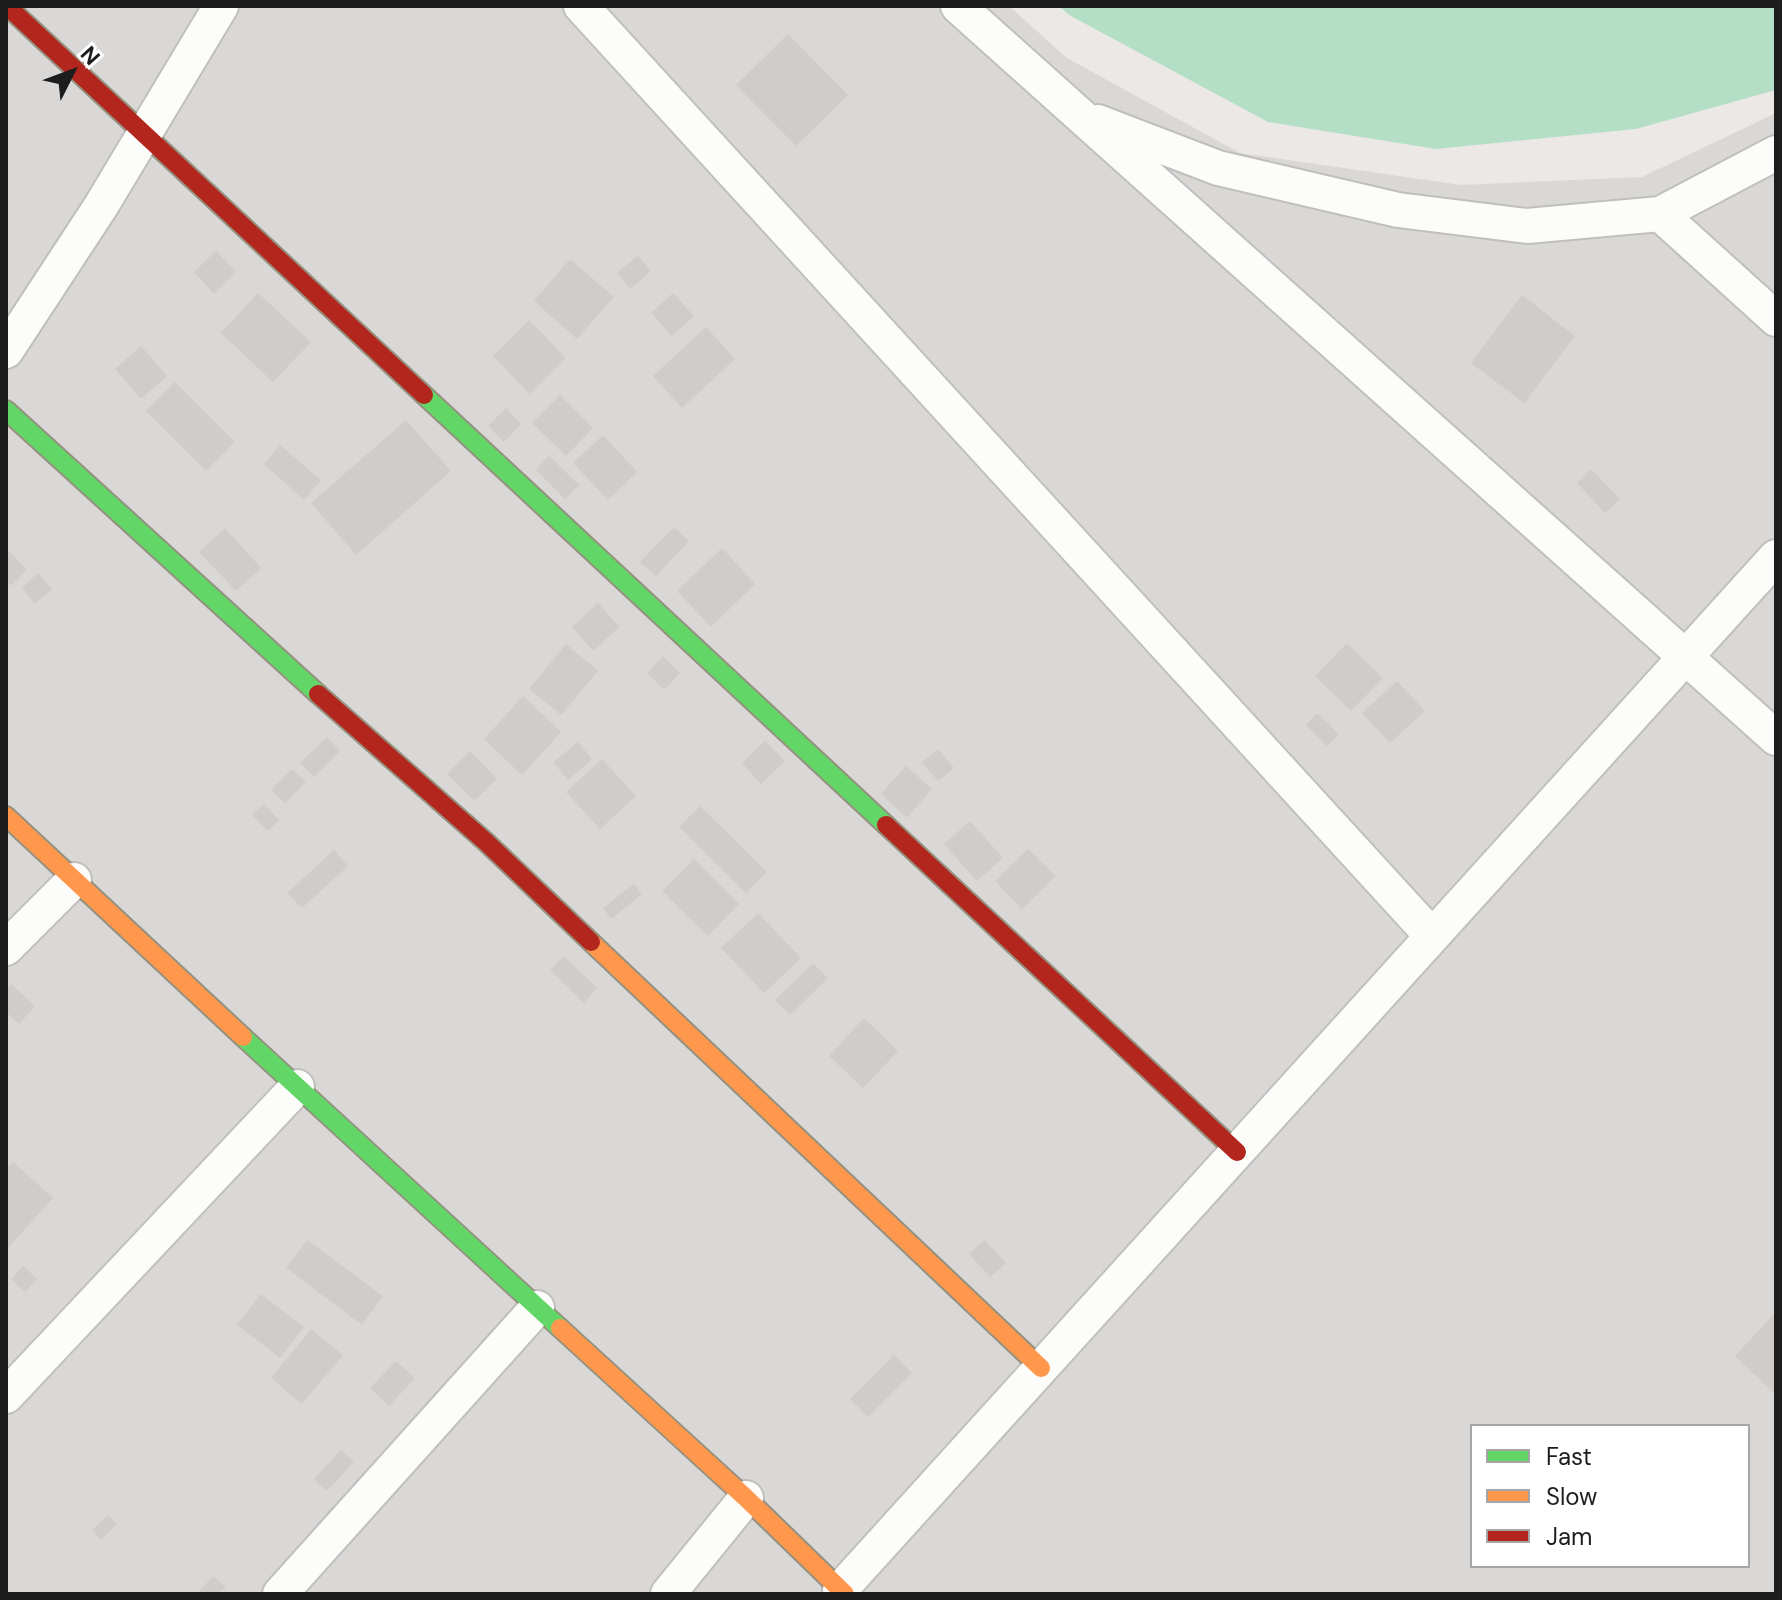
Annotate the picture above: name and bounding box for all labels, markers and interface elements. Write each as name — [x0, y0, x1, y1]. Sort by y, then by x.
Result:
north arrow — [32, 32, 112, 112]
text: N — [74, 40, 106, 71]
legend — [1470, 1424, 1750, 1568]
text: Fast — [1546, 1441, 1592, 1472]
text: Slow — [1546, 1481, 1597, 1512]
text: Jam — [1546, 1521, 1592, 1552]

